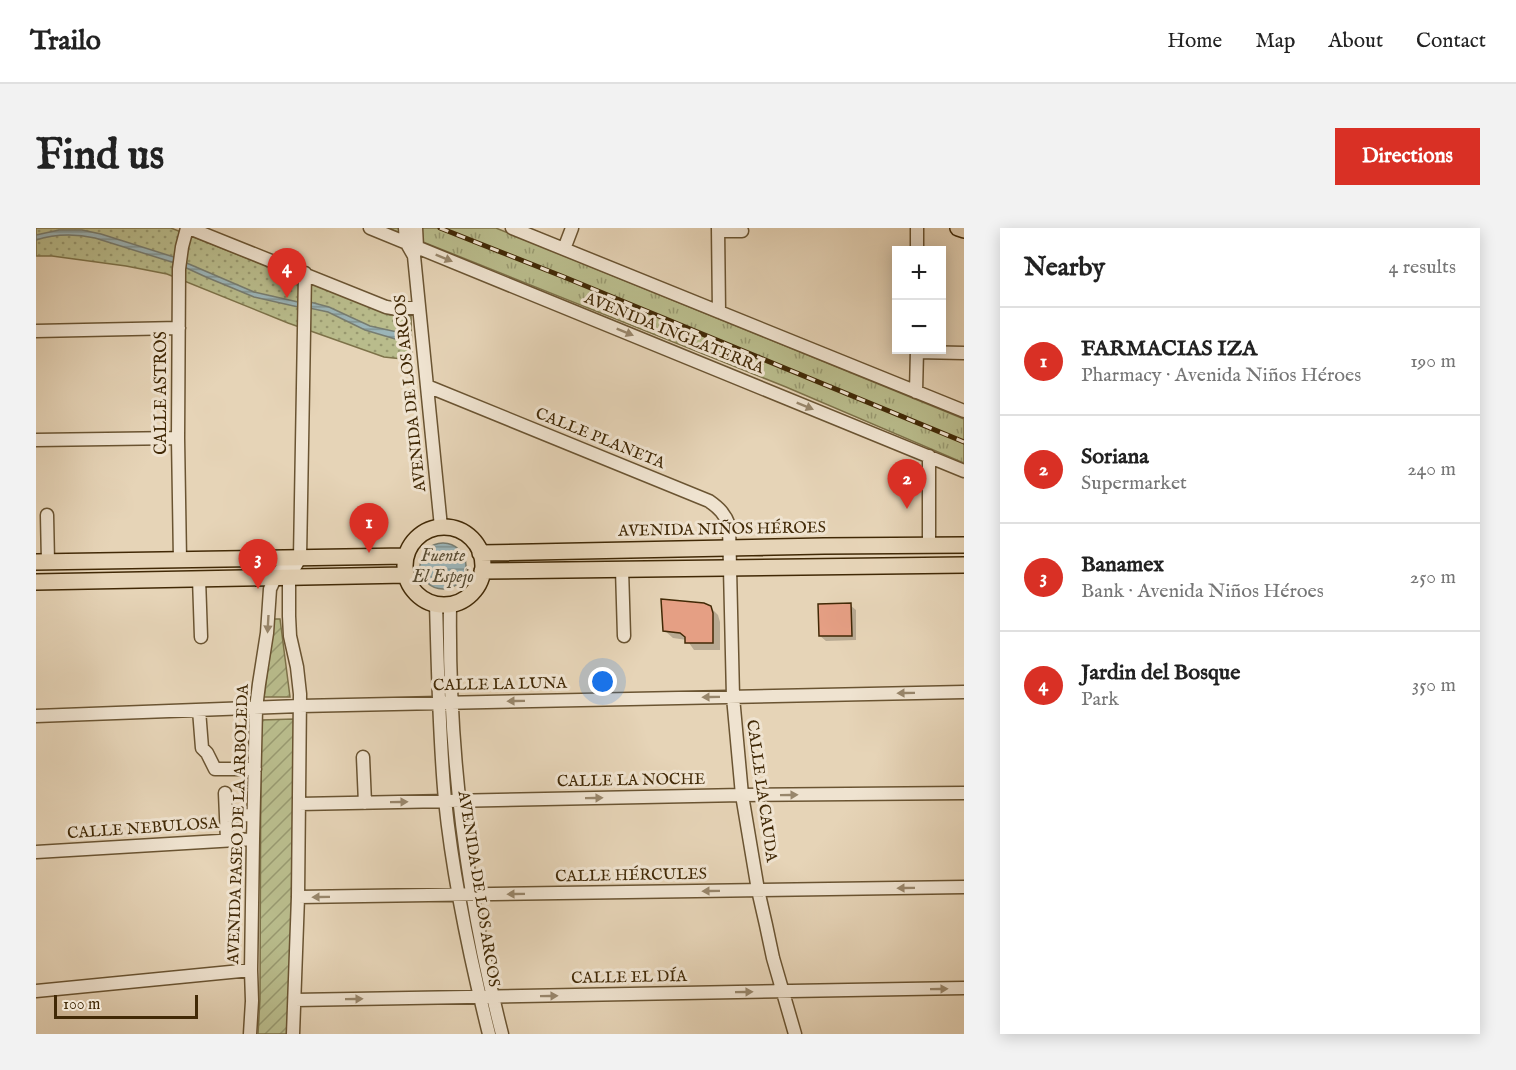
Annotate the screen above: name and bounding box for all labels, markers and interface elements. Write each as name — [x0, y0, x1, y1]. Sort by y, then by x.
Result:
text: Trailo — [30, 24, 101, 59]
text: Home — [1167, 28, 1222, 55]
text: Map — [1255, 28, 1295, 55]
text: About — [1328, 28, 1383, 55]
text: Contact — [1416, 28, 1486, 55]
button: Directions — [1335, 128, 1480, 185]
text: Find us — [36, 130, 164, 183]
map controls — [892, 246, 946, 354]
button: + — [892, 246, 946, 300]
pin: 4 — [268, 248, 306, 298]
text: Nearby — [1024, 251, 1105, 284]
one-way arrow — [435, 254, 453, 263]
text: 4 results — [1389, 255, 1456, 280]
street label: AVENIDA INGLATERRA — [580, 288, 768, 380]
street label: AVENIDA DE LOS ARCOS — [391, 293, 431, 494]
button: − — [892, 300, 946, 354]
one-way arrow — [616, 327, 634, 337]
street label: CALLE ASTROS — [152, 331, 172, 455]
text: FARMACIAS IZA — [1081, 335, 1257, 363]
text: 1 — [1040, 349, 1047, 374]
text: 190 m — [1410, 349, 1456, 374]
text: Pharmacy · Avenida Niños Héroes — [1081, 363, 1361, 388]
one-way arrow — [796, 402, 814, 411]
street label: CALLE PLANETA — [532, 404, 669, 475]
text: Soriana — [1081, 443, 1149, 471]
text: 2 — [1039, 457, 1048, 482]
text: 240 m — [1407, 457, 1456, 482]
pin: 2 — [888, 460, 926, 509]
text: Supermarket — [1081, 471, 1187, 496]
pin: 1 — [350, 504, 388, 553]
street label: AVENIDA NIÑOS HÉROES — [617, 516, 826, 542]
pin: 3 — [238, 540, 278, 589]
water label: Fuente El Espejo — [411, 545, 474, 589]
text: Banamex — [1081, 551, 1164, 579]
text: 3 — [1040, 565, 1047, 590]
text: 250 m — [1410, 565, 1456, 590]
text: Bank · Avenida Niños Héroes — [1081, 579, 1324, 604]
one-way arrow — [263, 614, 272, 633]
text: Jardin del Bosque — [1081, 659, 1240, 687]
your location — [588, 667, 617, 696]
text: 4 — [1039, 673, 1048, 698]
text: 350 m — [1412, 673, 1456, 698]
street label: CALLE LA LUNA — [433, 674, 568, 696]
street label: AVENIDA PASEO DE LA ARBOLEDA — [224, 682, 254, 965]
text: Park — [1081, 687, 1119, 712]
one-way arrow — [896, 688, 915, 698]
one-way arrow — [701, 692, 720, 702]
one-way arrow — [506, 696, 525, 706]
street label: CALLE LA CAUDA — [741, 719, 781, 865]
street label: CALLE LA NOCHE — [557, 770, 705, 792]
street label: AVENIDA DE LOS ARCOS — [452, 789, 503, 988]
one-way arrow — [780, 790, 799, 800]
one-way arrow — [585, 793, 604, 803]
one-way arrow — [390, 797, 409, 807]
street label: CALLE NEBULOSA — [67, 814, 221, 844]
street label: CALLE HÉRCULES — [555, 863, 707, 887]
one-way arrow — [896, 883, 915, 892]
one-way arrow — [701, 886, 720, 896]
one-way arrow — [506, 889, 525, 899]
one-way arrow — [311, 892, 330, 902]
street label: CALLE EL DÍA — [571, 965, 688, 989]
one-way arrow — [929, 984, 948, 994]
one-way arrow — [734, 987, 753, 997]
one-way arrow — [539, 991, 558, 1001]
scale bar — [54, 992, 198, 1020]
one-way arrow — [344, 994, 363, 1004]
text: 100 m — [63, 995, 100, 1015]

